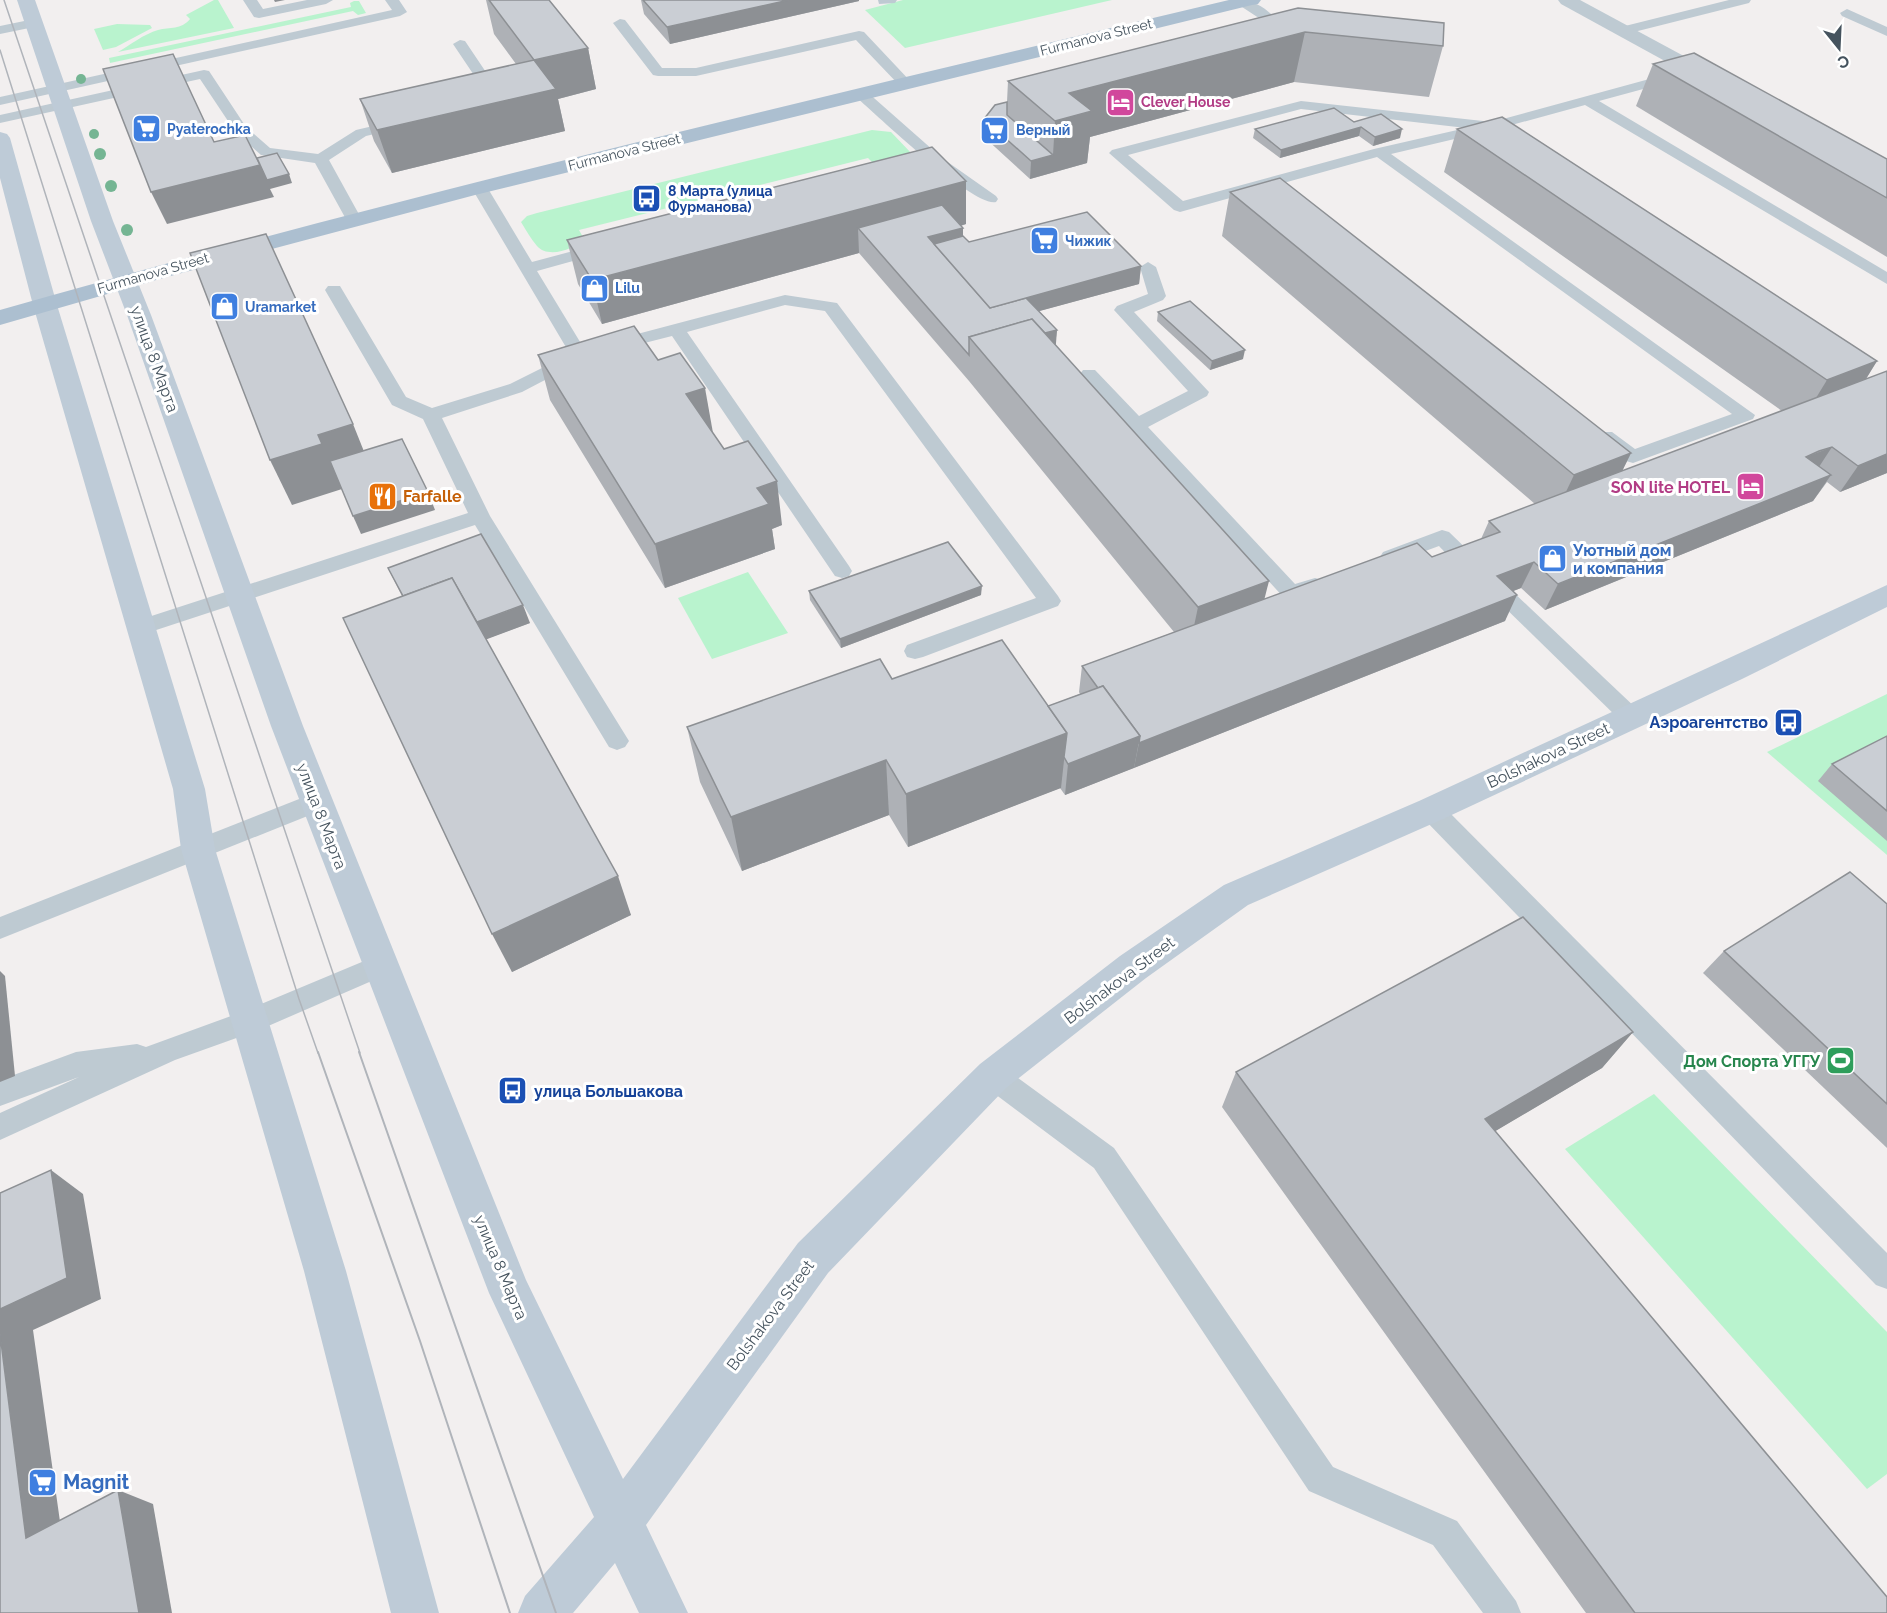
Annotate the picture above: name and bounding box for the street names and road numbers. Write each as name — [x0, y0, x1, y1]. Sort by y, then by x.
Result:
street label: Furmanova Street — [1038, 15, 1154, 59]
street label: Furmanova Street — [566, 130, 682, 174]
street label: Furmanova Street — [95, 249, 211, 297]
street label: улица 8 Марта — [126, 303, 183, 415]
street label: Bolshakova Street — [1484, 718, 1613, 792]
street label: улица 8 Марта — [293, 761, 350, 872]
street label: Bolshakova Street — [1060, 932, 1179, 1028]
street label: улица 8 Марта — [470, 1212, 531, 1322]
street label: Bolshakova Street — [723, 1256, 818, 1374]

